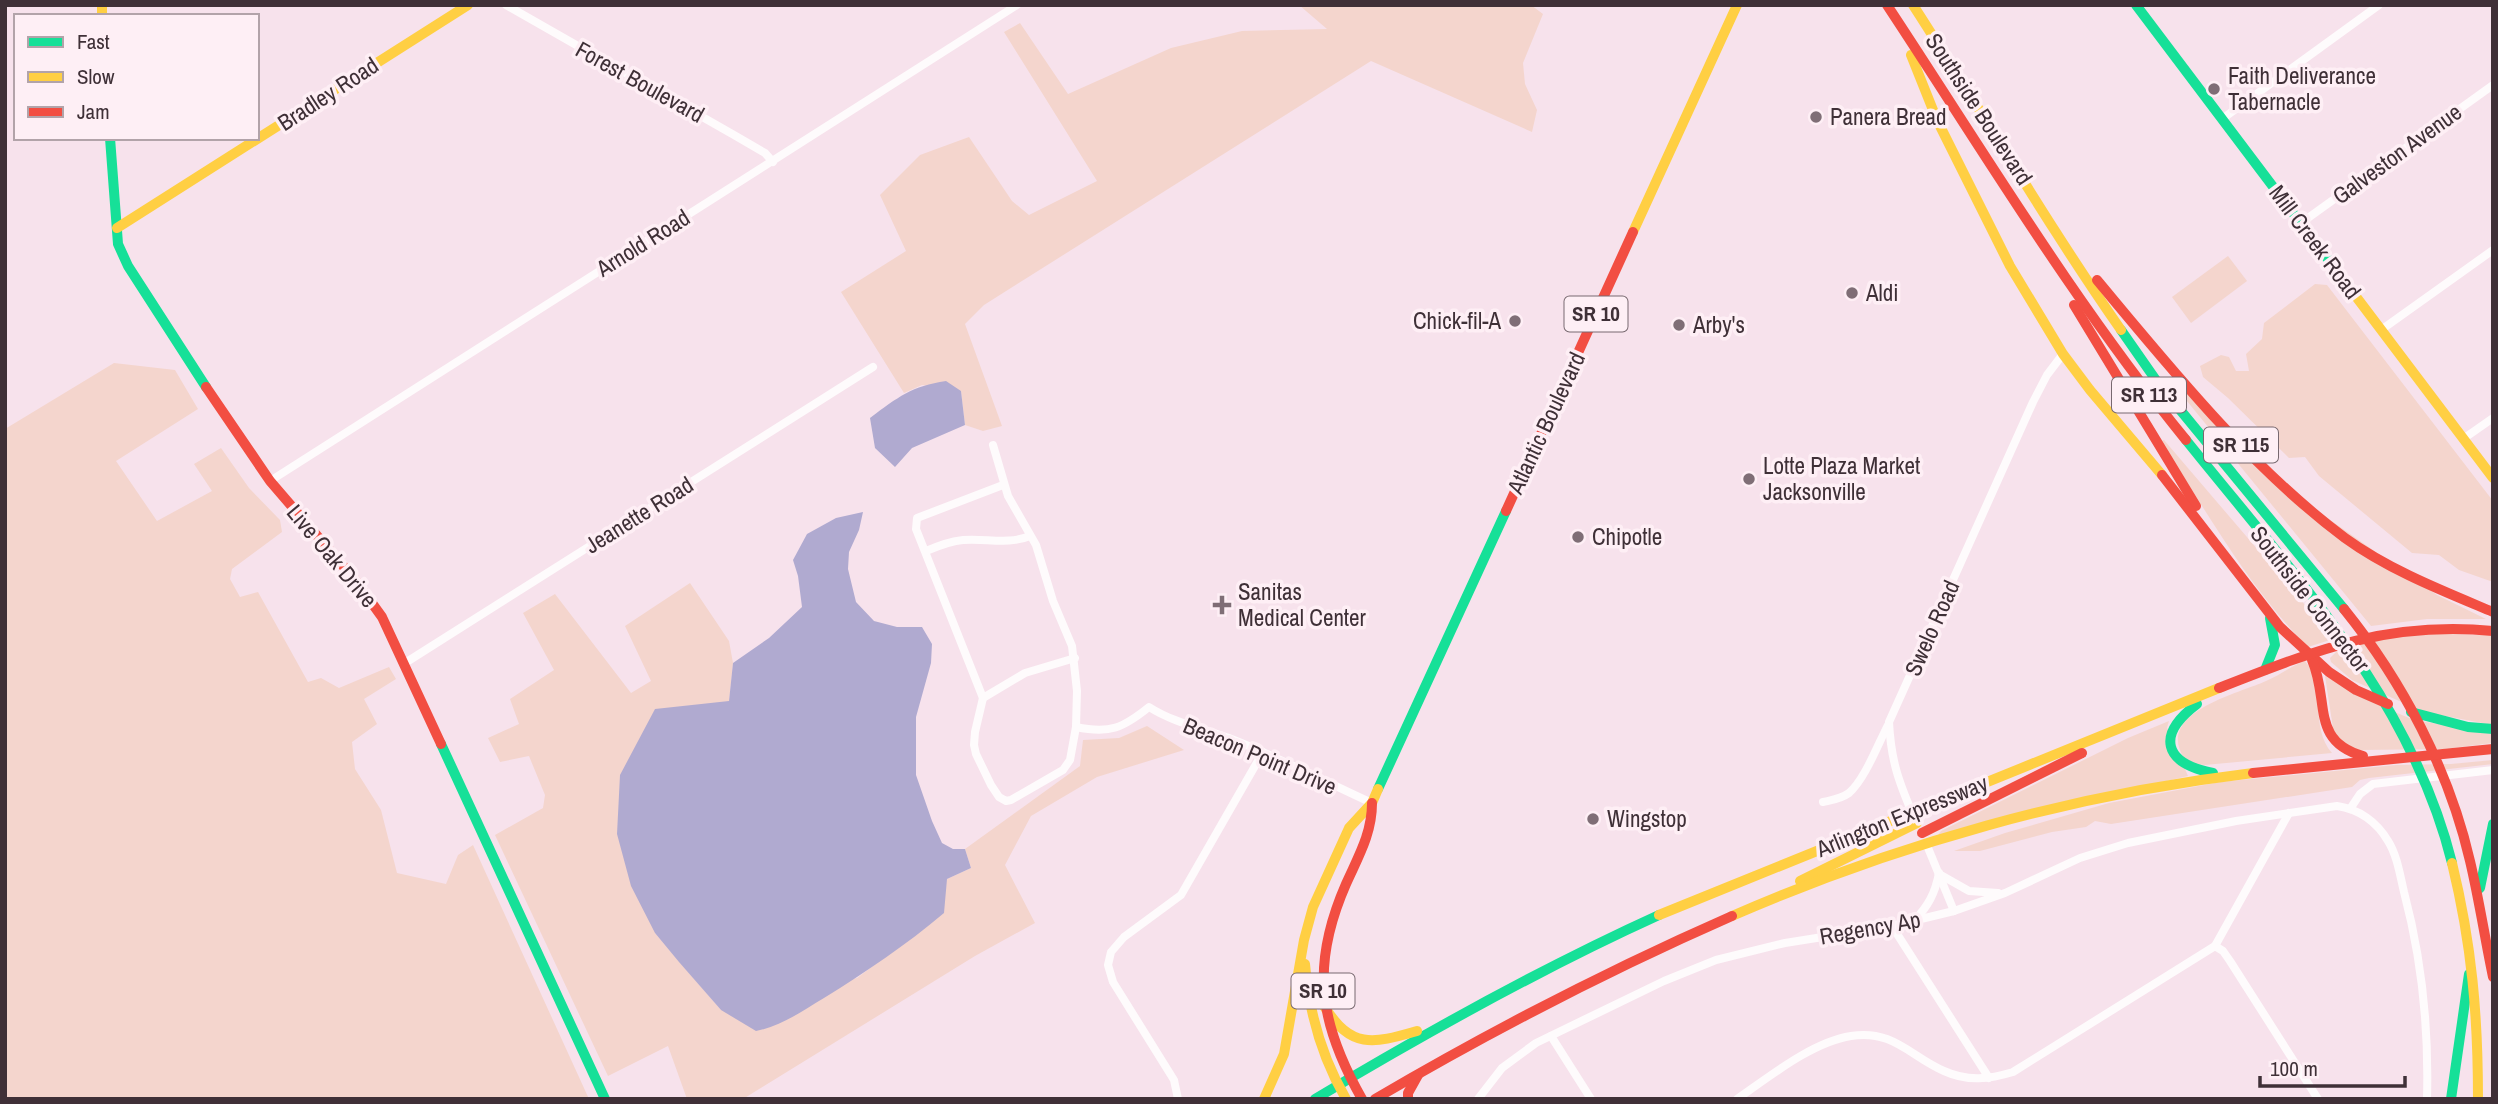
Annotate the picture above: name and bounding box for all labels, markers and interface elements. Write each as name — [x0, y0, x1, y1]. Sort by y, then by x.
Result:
legend — [14, 14, 259, 140]
text: Fast — [77, 27, 110, 56]
street label: Southside Boulevard — [1919, 27, 2040, 191]
street label: Forest Boulevard — [570, 33, 710, 130]
street label: Bradley Road — [271, 49, 384, 138]
place label: Faith Deliverance Tabernacle — [2228, 60, 2376, 117]
text: Slow — [77, 62, 115, 91]
marker: Faith Deliverance Tabernacle — [2206, 81, 2222, 97]
street label: Galveston Avenue — [2326, 96, 2468, 211]
text: Jam — [77, 97, 110, 126]
place label: Panera Bread — [1830, 101, 1946, 132]
marker: Panera Bread — [1808, 109, 1824, 125]
street label: Mill Creek Road — [2262, 178, 2368, 305]
street label: Arnold Road — [589, 202, 695, 284]
place label: Aldi — [1865, 277, 1899, 308]
marker: Aldi — [1844, 285, 1860, 301]
road number: SR 10 — [1564, 296, 1628, 332]
place label: Chick-fil-A — [1413, 305, 1501, 336]
place label: Arby's — [1692, 309, 1745, 340]
marker: Chick-fil-A — [1507, 313, 1523, 329]
marker: Arby's — [1671, 317, 1687, 333]
street label: Atlantic Boulevard — [1499, 347, 1592, 500]
road number: SR 113 — [2112, 378, 2186, 412]
road number: SR 115 — [2204, 428, 2278, 462]
place label: Lotte Plaza Market Jacksonville — [1763, 450, 1920, 507]
street label: Jeanette Road — [578, 469, 699, 560]
marker: Lotte Plaza Market Jacksonville — [1741, 471, 1757, 487]
street label: Live Oak Drive — [280, 498, 385, 614]
street label: Southside Connector — [2244, 519, 2378, 679]
place label: Chipotle — [1592, 521, 1662, 552]
marker: Chipotle — [1570, 529, 1586, 545]
street label: Swelo Road — [1897, 575, 1966, 681]
place label: Sanitas Medical Center — [1238, 576, 1367, 633]
marker: Sanitas Medical Center — [1212, 595, 1232, 615]
street label: Beacon Point Drive — [1179, 709, 1342, 802]
street label: Arlington Expressway — [1811, 767, 1993, 864]
place label: Wingstop — [1607, 803, 1687, 834]
marker: Wingstop — [1585, 811, 1601, 827]
street label: Regency Ap — [1817, 903, 1923, 952]
road number: SR 10 — [1292, 974, 1354, 1009]
scale bar — [2260, 1044, 2405, 1088]
text: 100 m — [2270, 1054, 2318, 1083]

